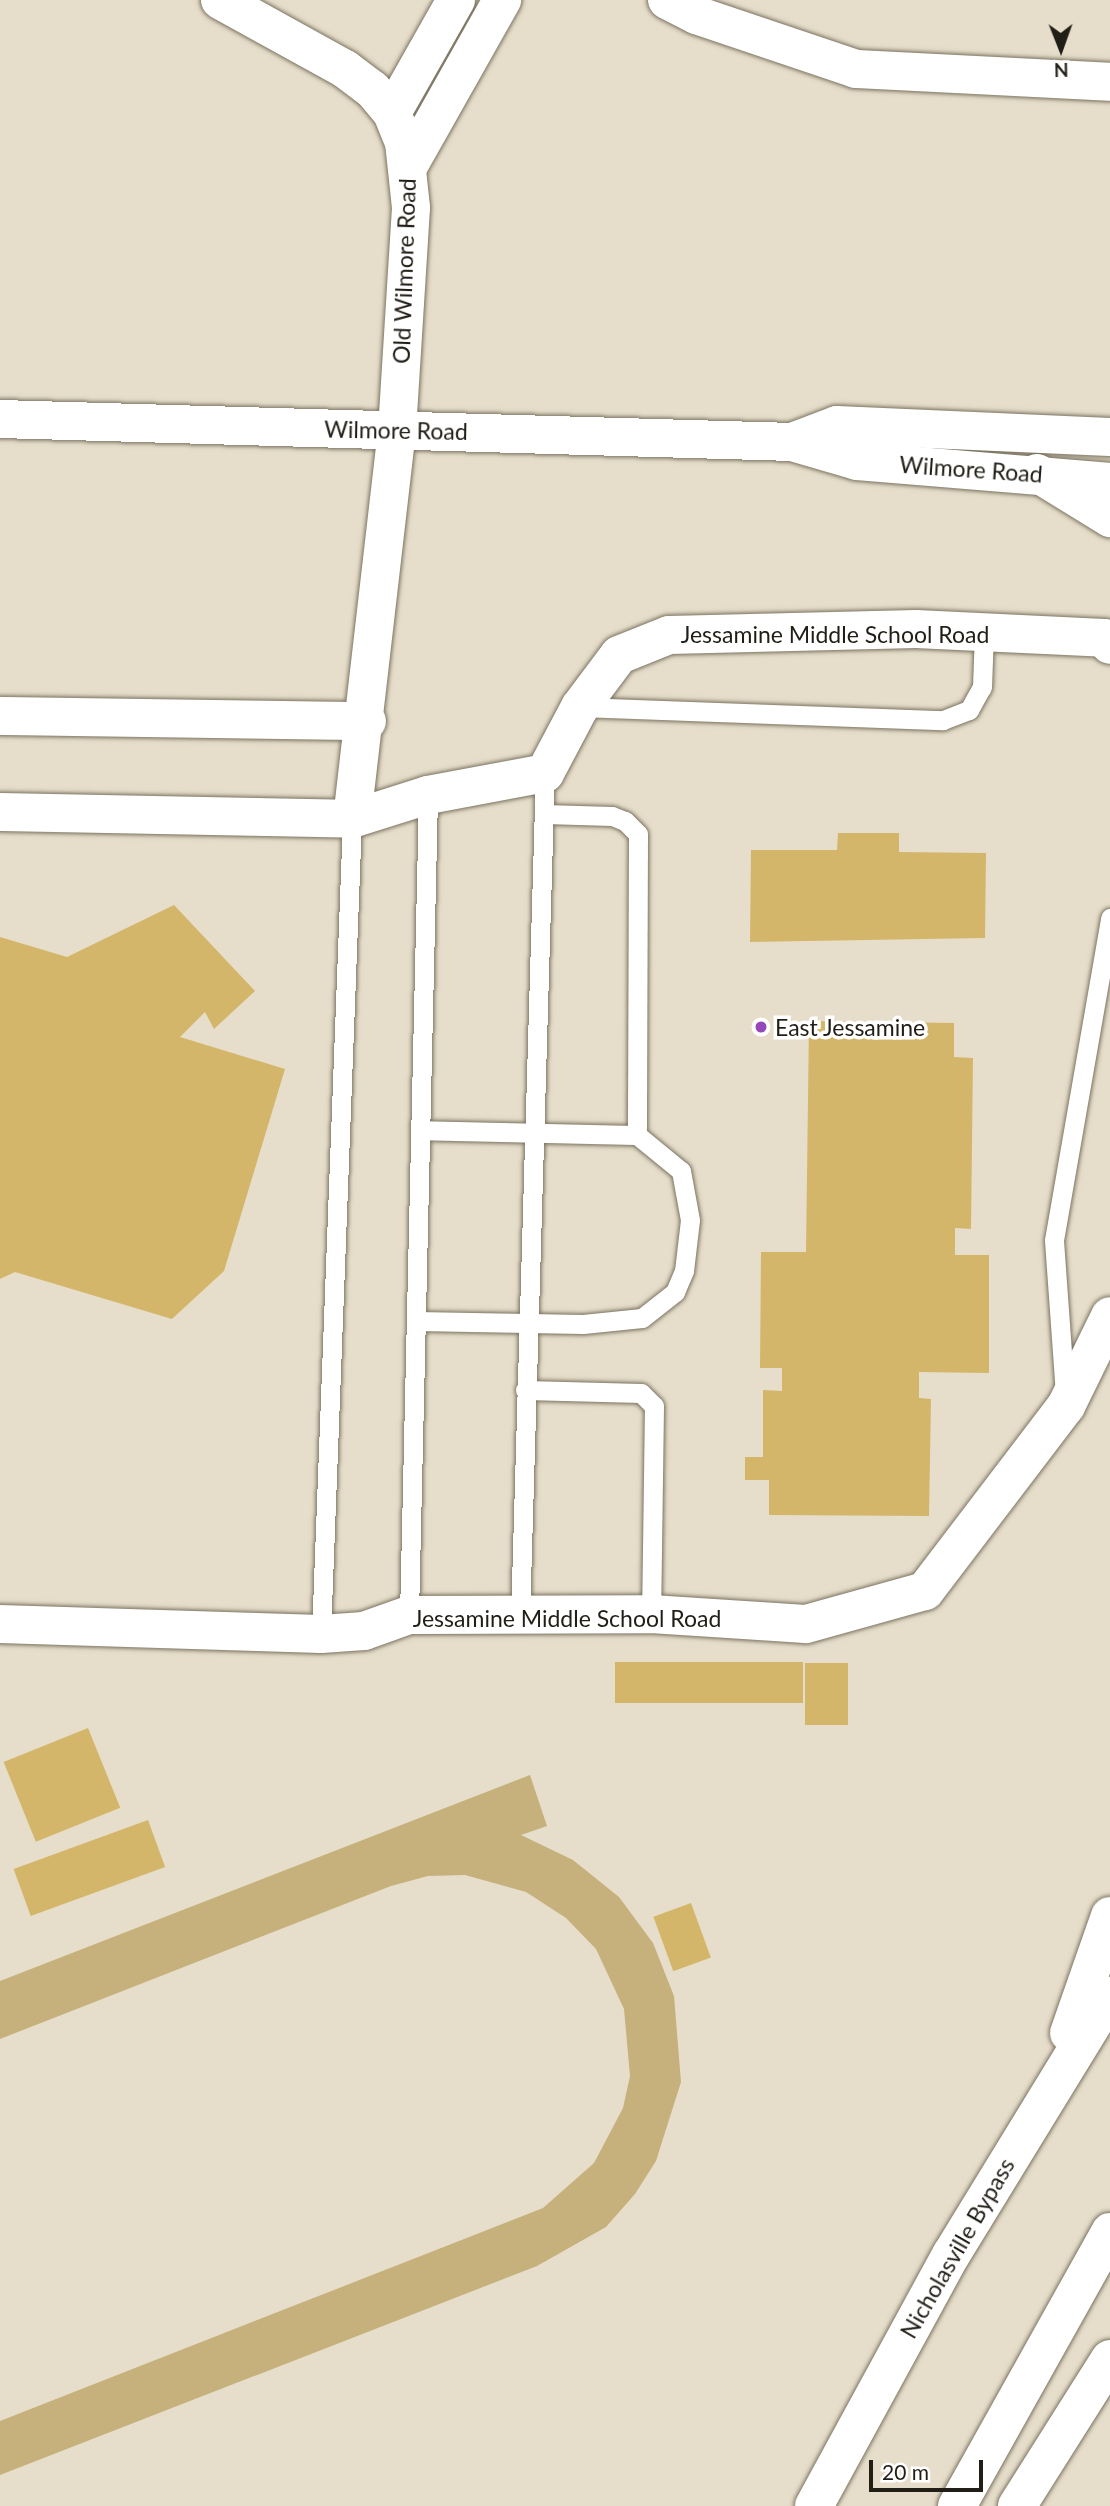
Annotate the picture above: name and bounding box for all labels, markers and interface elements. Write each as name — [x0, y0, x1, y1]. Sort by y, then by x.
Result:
north arrow — [1026, 14, 1096, 84]
text: N — [1054, 59, 1069, 82]
street label: Old Wilmore Road — [387, 178, 421, 364]
street label: Wilmore Road — [324, 415, 468, 445]
street label: Wilmore Road — [898, 450, 1044, 488]
street label: Jessamine Middle School Road — [681, 620, 989, 648]
place label: East Jessamine — [775, 1013, 926, 1041]
marker: East Jessamine — [753, 1019, 769, 1035]
street label: Jessamine Middle School Road — [413, 1604, 721, 1632]
street label: Nicholasville Bypass — [894, 2153, 1020, 2343]
scale bar — [872, 2446, 986, 2490]
text: 20 m — [882, 2459, 929, 2484]

